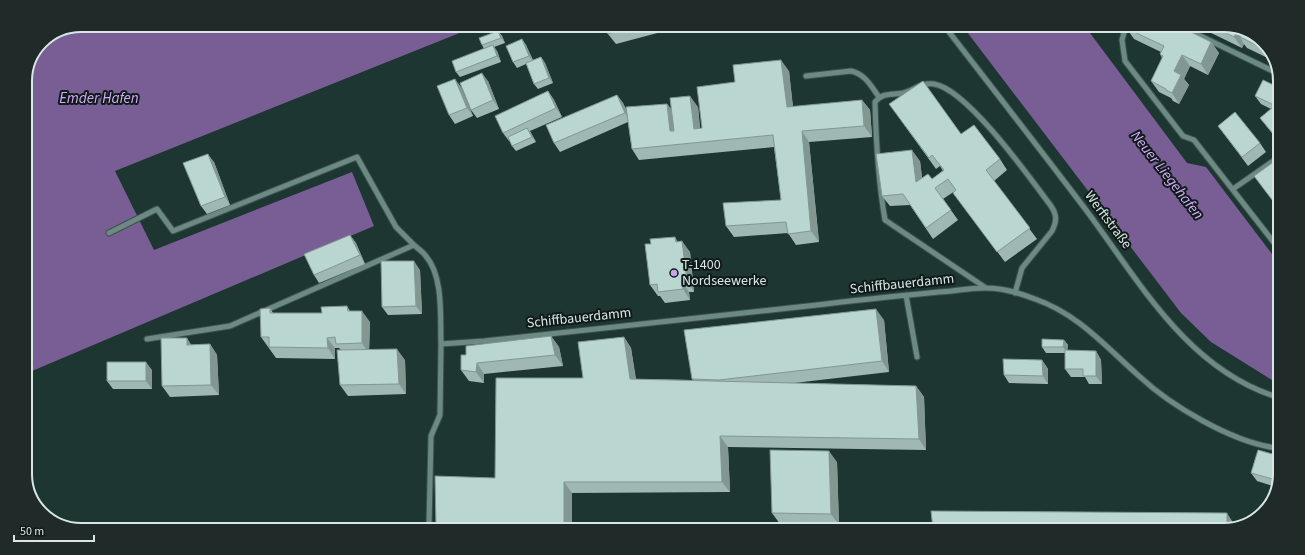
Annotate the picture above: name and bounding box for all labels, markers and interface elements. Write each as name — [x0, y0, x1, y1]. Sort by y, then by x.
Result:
water label: Emder Hafen — [59, 88, 139, 109]
water label: Neuer Liegehafen — [1126, 126, 1208, 224]
street label: Werftstraße — [1080, 187, 1136, 253]
place label: T-1400 Nordseewerke — [682, 255, 766, 291]
marker: T-1400 Nordseewerke — [669, 268, 679, 278]
street label: Schiffbauerdamm — [849, 269, 955, 299]
street label: Schiffbauerdamm — [526, 303, 632, 333]
scale bar — [14, 517, 94, 543]
text: 50 m — [20, 523, 44, 540]

